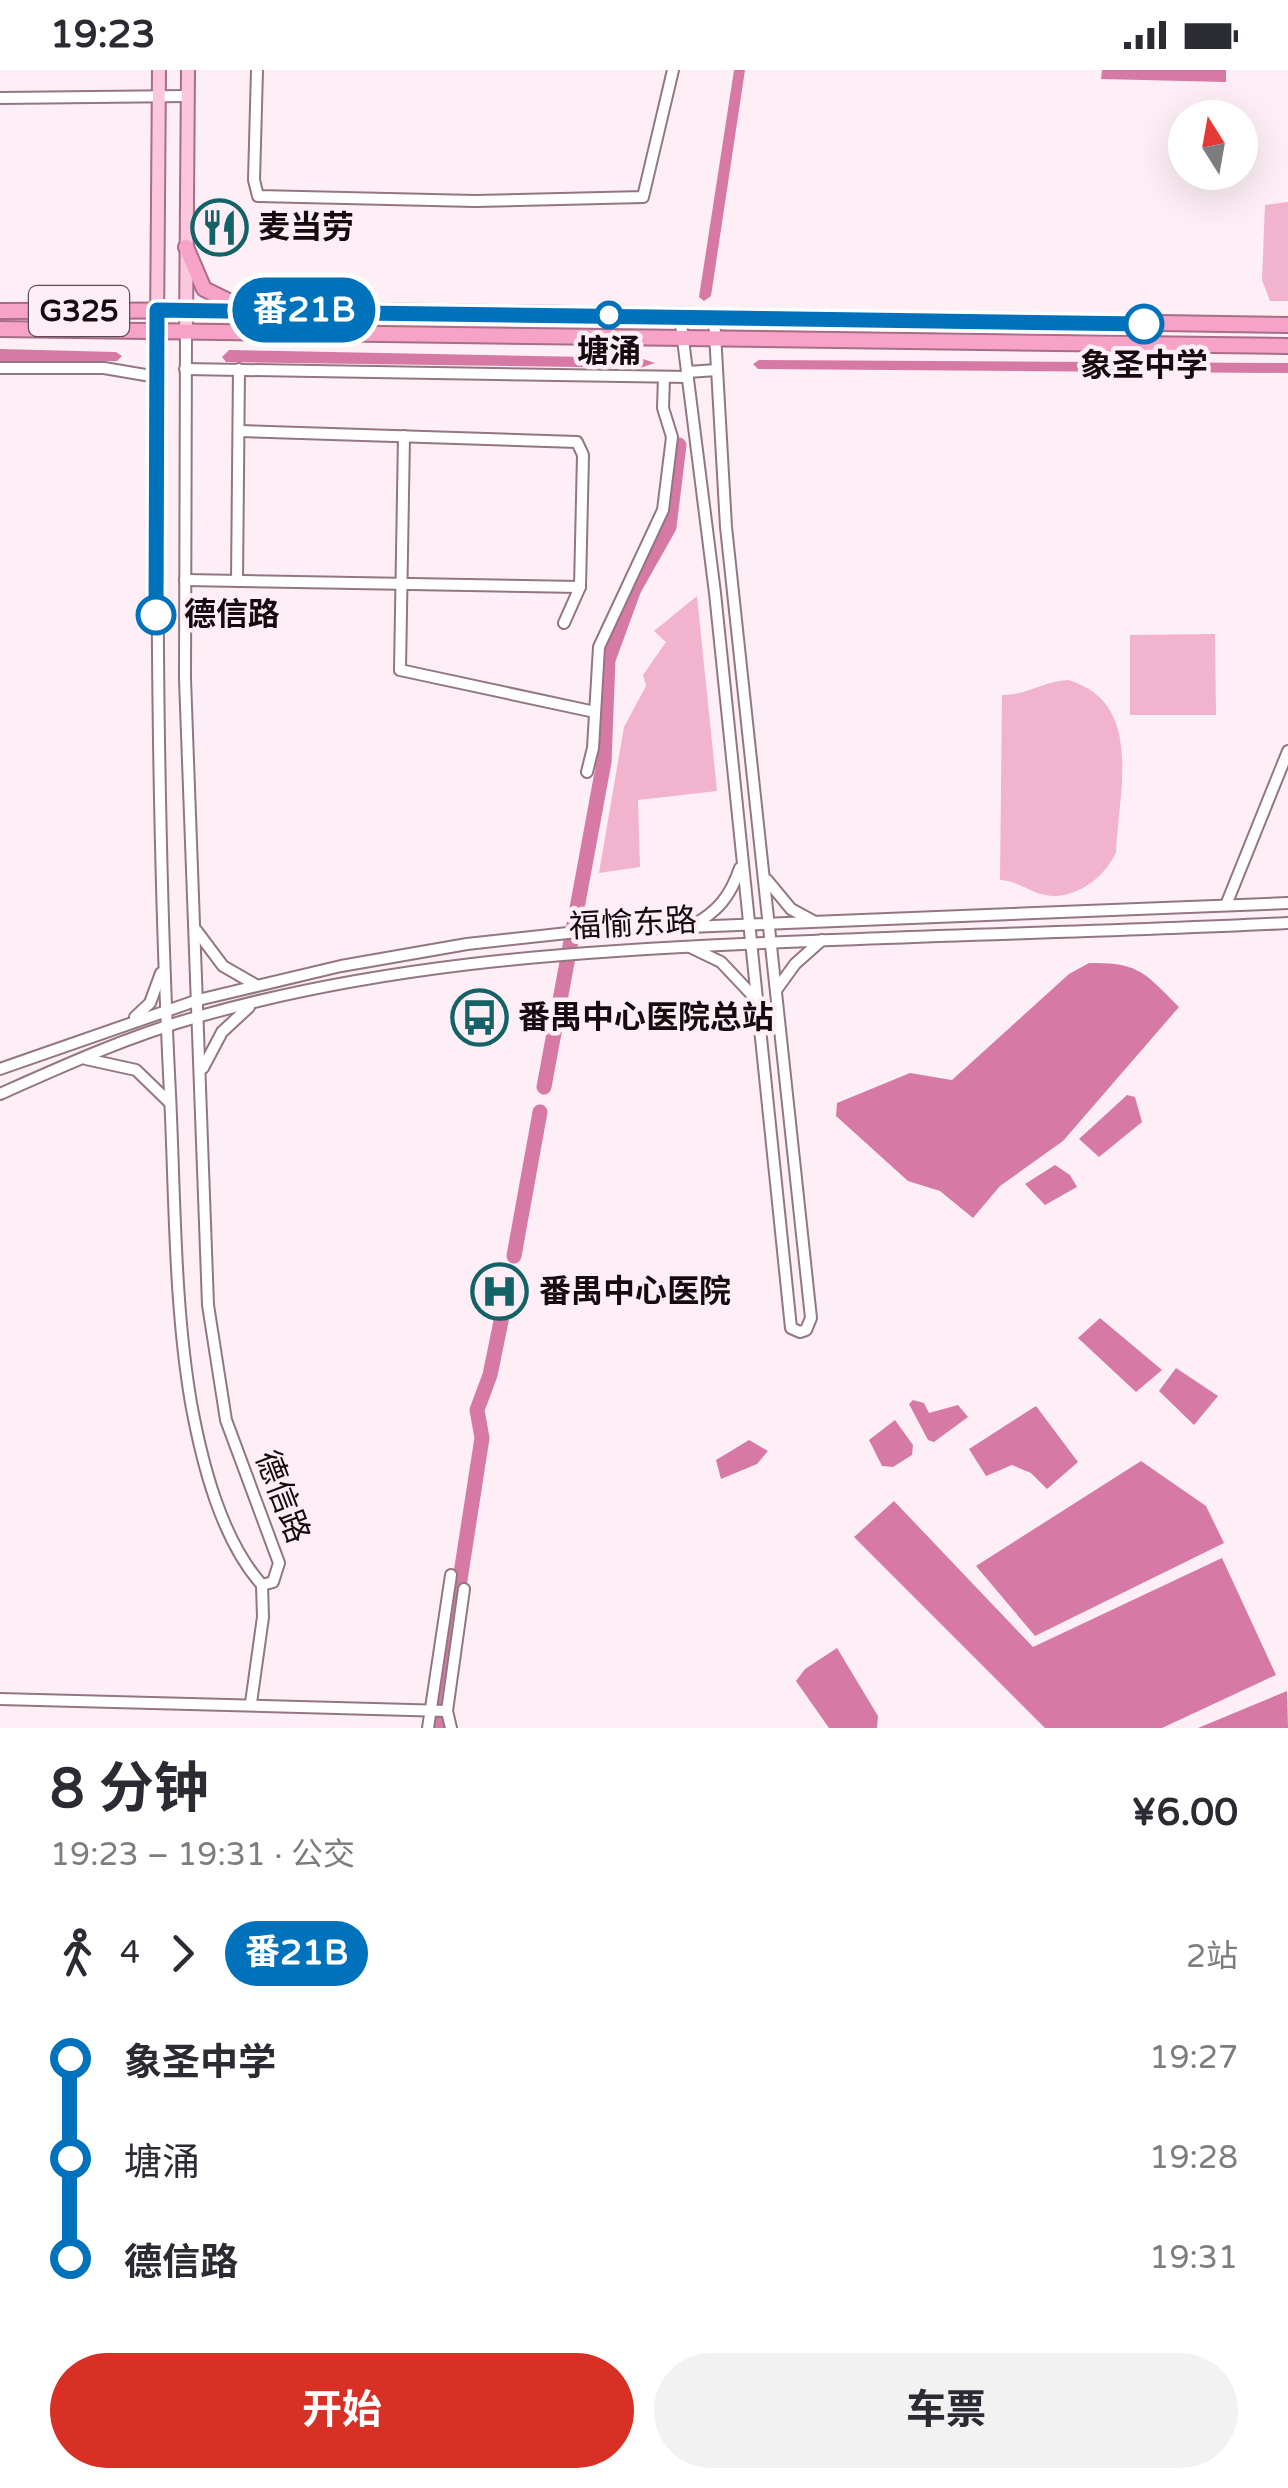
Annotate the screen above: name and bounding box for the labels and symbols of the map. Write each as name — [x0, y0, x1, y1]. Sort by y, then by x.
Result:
north arrow — [1168, 100, 1258, 190]
restaurant icon: 麦当劳 — [189, 198, 249, 258]
place label: 麦当劳 — [258, 209, 354, 247]
line badge: 番21B — [234, 278, 374, 342]
road number: G325 — [29, 286, 129, 336]
marker: 塘涌 — [596, 302, 622, 328]
marker: 象圣中学 — [1125, 305, 1163, 343]
place label: 塘涌 — [577, 333, 641, 371]
place label: 象圣中学 — [1080, 347, 1208, 385]
marker: 德信路 — [137, 596, 175, 634]
place label: 德信路 — [184, 596, 280, 634]
street label: 福愉东路 — [568, 902, 698, 946]
bus stop icon: 番禺中心医院总站 — [449, 988, 509, 1048]
place label: 番禺中心医院总站 — [518, 999, 774, 1037]
hospital icon: 番禺中心医院 — [470, 1262, 530, 1322]
place label: 番禺中心医院 — [539, 1273, 731, 1311]
street label: 德信路 — [247, 1445, 317, 1549]

